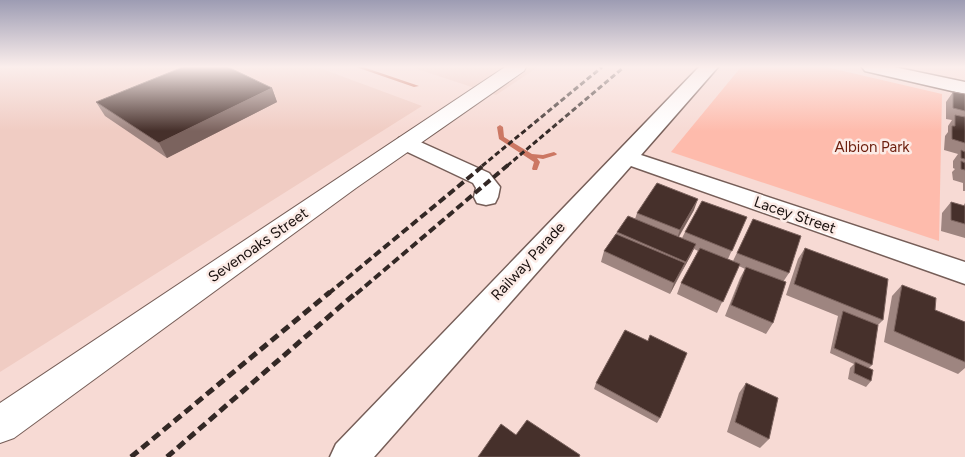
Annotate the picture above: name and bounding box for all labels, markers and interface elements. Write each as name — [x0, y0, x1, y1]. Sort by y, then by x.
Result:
park label: Albion Park — [834, 138, 910, 156]
street label: Lacey Street — [752, 193, 838, 237]
street label: Sevenoaks Street — [205, 204, 312, 286]
street label: Railway Parade — [487, 218, 569, 304]

